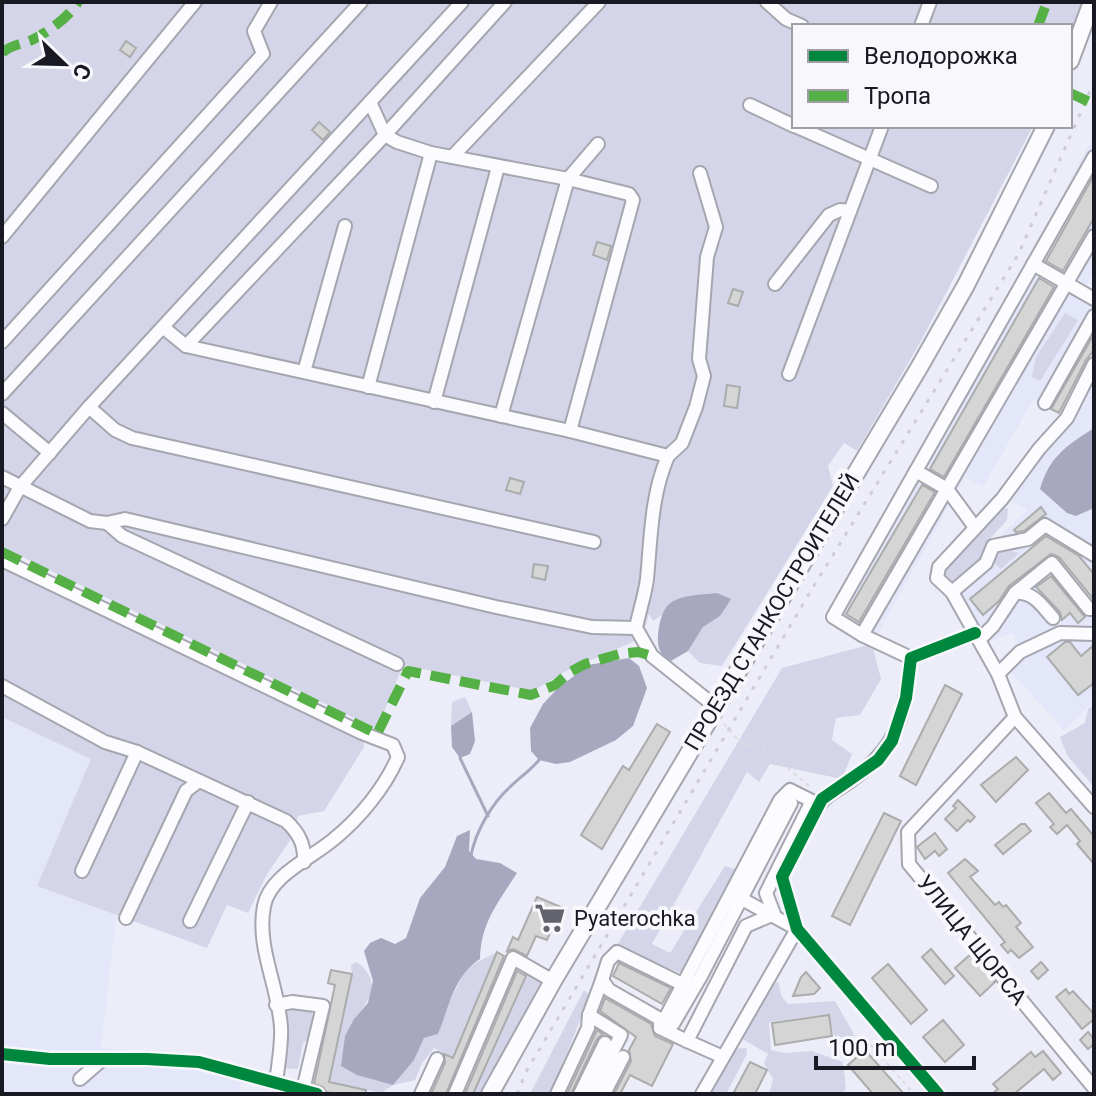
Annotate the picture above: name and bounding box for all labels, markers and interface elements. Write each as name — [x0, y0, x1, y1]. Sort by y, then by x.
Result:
north arrow — [24, 24, 104, 104]
legend — [792, 24, 1072, 128]
text: Велодорожка — [864, 42, 1018, 70]
text: С — [68, 60, 96, 83]
text: Тропа — [864, 82, 931, 110]
street label: ПРОЕЗД СТАНКОСТРОИТЕЛЕЙ — [679, 469, 865, 755]
street label: УЛИЦА ЩОРСА — [912, 870, 1032, 1010]
supermarket icon: Pyaterochka — [533, 901, 567, 935]
place label: Pyaterochka — [574, 906, 696, 931]
scale bar — [816, 1020, 974, 1070]
text: 100 m — [828, 1034, 895, 1062]

